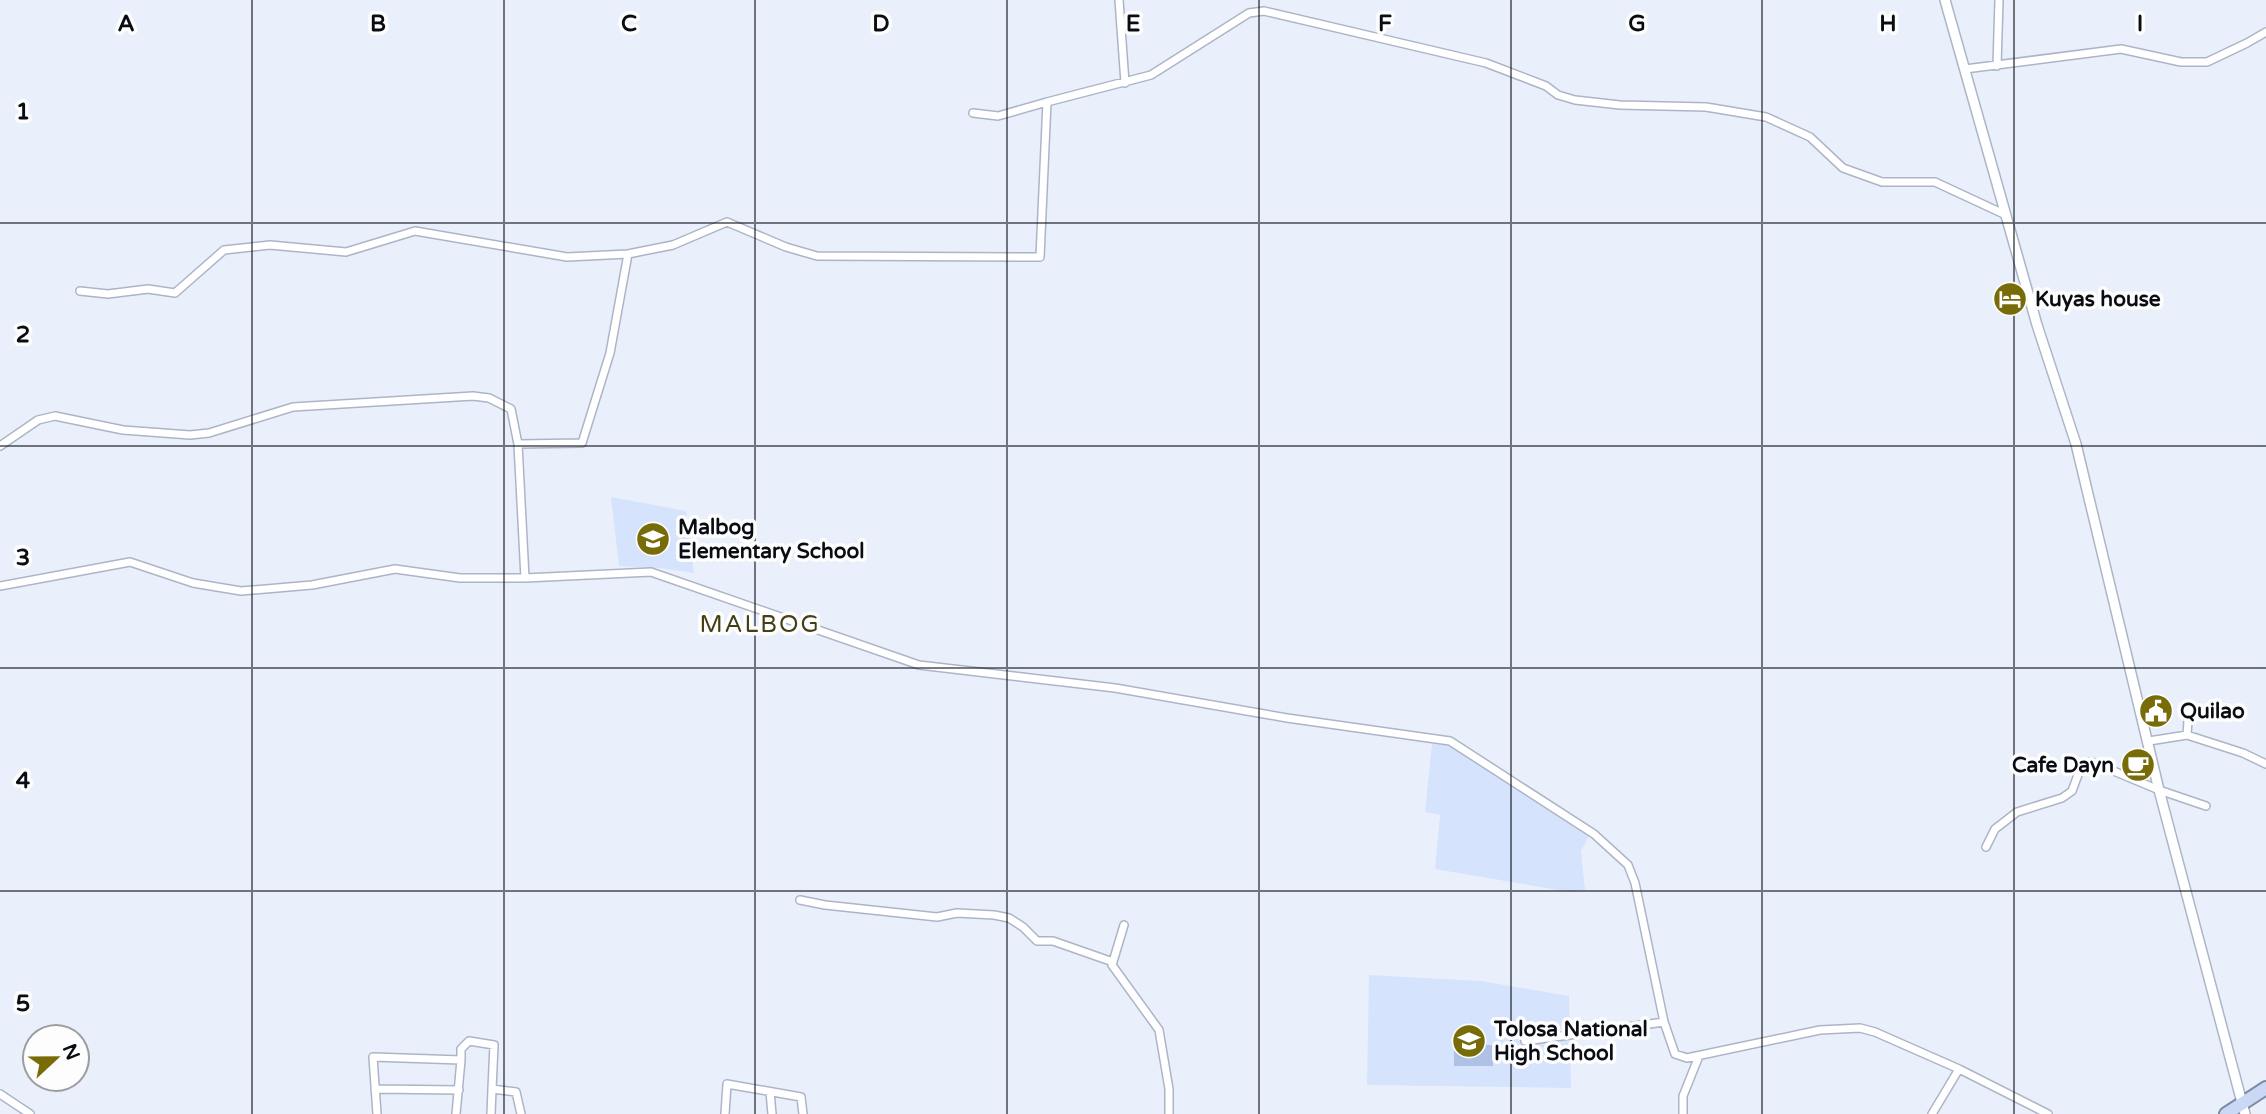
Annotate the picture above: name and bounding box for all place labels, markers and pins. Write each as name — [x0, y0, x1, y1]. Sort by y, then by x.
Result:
hotel icon: Kuyas house — [1991, 280, 2029, 318]
place label: Kuyas house — [2035, 287, 2161, 312]
place label: Malbog Elementary School — [678, 515, 865, 564]
school or university icon: Malbog Elementary School — [634, 520, 672, 558]
public building icon: Quilao — [2137, 692, 2175, 730]
place label: Quilao — [2180, 699, 2245, 724]
cafe icon: Cafe Dayn — [2119, 746, 2157, 784]
place label: Cafe Dayn — [2012, 753, 2114, 778]
place label: Tolosa National High School — [1493, 1017, 1648, 1066]
school or university icon: Tolosa National High School — [1450, 1022, 1488, 1060]

